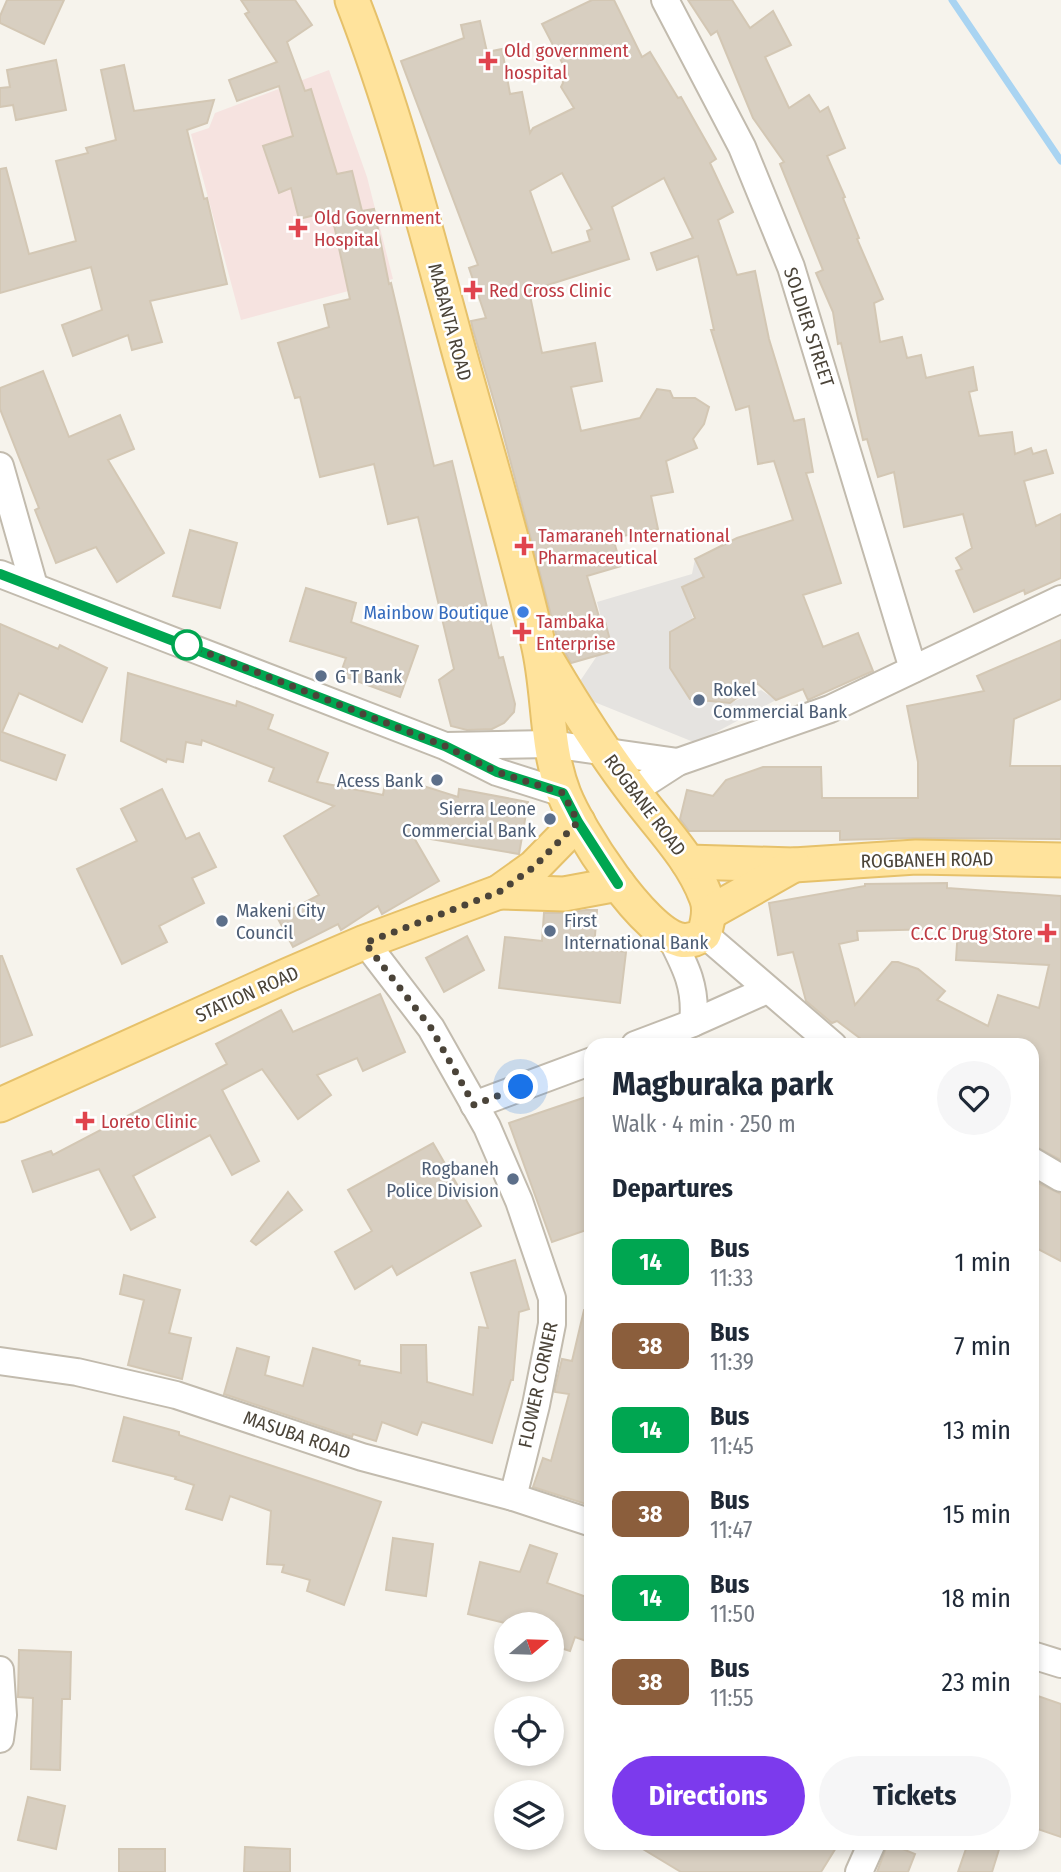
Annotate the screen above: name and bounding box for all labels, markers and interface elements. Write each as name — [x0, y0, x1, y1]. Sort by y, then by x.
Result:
place label: Old government hospital — [504, 39, 629, 84]
marker: Old government hospital — [478, 51, 498, 71]
place label: Old Government Hospital — [314, 206, 442, 251]
marker: Old Government Hospital — [288, 218, 308, 238]
street label: MABANTA ROAD — [423, 261, 477, 383]
street label: SOLDIER STREET — [779, 264, 839, 390]
place label: Red Cross Clinic — [489, 279, 611, 302]
marker: Red Cross Clinic — [463, 280, 483, 300]
place label: Tamaraneh International Pharmaceutical — [538, 524, 730, 569]
marker: Tamaraneh International Pharmaceutical — [516, 538, 532, 554]
place label: Mainbow Boutique — [364, 601, 509, 624]
marker: Mainbow Boutique — [515, 604, 531, 620]
place label: Tambaka Enterprise — [536, 610, 616, 655]
marker: Tambaka Enterprise — [514, 624, 530, 640]
unlabelled marker — [172, 630, 202, 660]
place label: G T Bank — [335, 665, 402, 688]
marker: G T Bank — [313, 668, 329, 684]
place label: Rokel Commercial Bank — [713, 678, 847, 723]
marker: Rokel Commercial Bank — [691, 692, 707, 708]
street label: ROGBANE ROAD — [599, 750, 691, 860]
place label: Acess Bank — [337, 769, 423, 792]
marker: Acess Bank — [429, 772, 445, 788]
place label: Sierra Leone Commercial Bank — [402, 797, 536, 842]
marker: Sierra Leone Commercial Bank — [542, 811, 558, 827]
street label: ROGBANEH ROAD — [860, 847, 994, 873]
place label: Makeni City Council — [236, 899, 326, 944]
place label: First International Bank — [564, 909, 709, 954]
marker: Makeni City Council — [214, 913, 230, 929]
place label: C.C.C Drug Store — [910, 922, 1033, 945]
marker: First International Bank — [542, 923, 558, 939]
marker: C.C.C Drug Store — [1039, 925, 1055, 941]
street label: STATION ROAD — [192, 961, 302, 1027]
button: heart — [937, 1061, 1011, 1135]
text: Magburaka park — [612, 1064, 833, 1104]
your location — [503, 1069, 538, 1104]
place label: Loreto Clinic — [101, 1110, 197, 1133]
text: Walk · 4 min · 250 m — [612, 1110, 796, 1138]
marker: Loreto Clinic — [75, 1111, 95, 1131]
place label: Rogbaneh Police Division — [386, 1157, 499, 1202]
marker: Rogbaneh Police Division — [505, 1171, 521, 1187]
text: Departures — [612, 1173, 733, 1204]
text: Bus — [710, 1233, 749, 1264]
text: 1 min — [955, 1247, 1011, 1278]
text: 14 — [639, 1248, 662, 1276]
text: 11:33 — [710, 1264, 753, 1292]
text: Bus — [710, 1317, 749, 1348]
street label: FLOWER CORNER — [513, 1320, 563, 1450]
text: 7 min — [954, 1331, 1011, 1362]
text: 38 — [638, 1332, 663, 1360]
text: 11:39 — [710, 1348, 754, 1376]
text: Bus — [710, 1401, 749, 1432]
street label: MASUBA ROAD — [240, 1406, 354, 1464]
text: 13 min — [943, 1415, 1011, 1446]
text: 14 — [639, 1416, 662, 1444]
text: 11:45 — [710, 1432, 754, 1460]
text: Bus — [710, 1485, 749, 1516]
text: 15 min — [943, 1499, 1011, 1530]
text: 38 — [638, 1500, 663, 1528]
text: 11:47 — [710, 1516, 752, 1544]
text: Bus — [710, 1569, 749, 1600]
text: 18 min — [942, 1583, 1011, 1614]
text: 14 — [639, 1584, 662, 1612]
text: 11:50 — [710, 1600, 755, 1628]
north arrow — [494, 1612, 564, 1682]
map controls — [494, 1612, 564, 1850]
text: Bus — [710, 1653, 749, 1684]
text: 23 min — [942, 1667, 1011, 1698]
text: 38 — [638, 1668, 663, 1696]
text: 11:55 — [710, 1684, 754, 1712]
button: locate — [494, 1696, 564, 1766]
button: Directions — [612, 1756, 805, 1836]
button: Tickets — [819, 1756, 1011, 1836]
button: layers — [494, 1780, 564, 1850]

